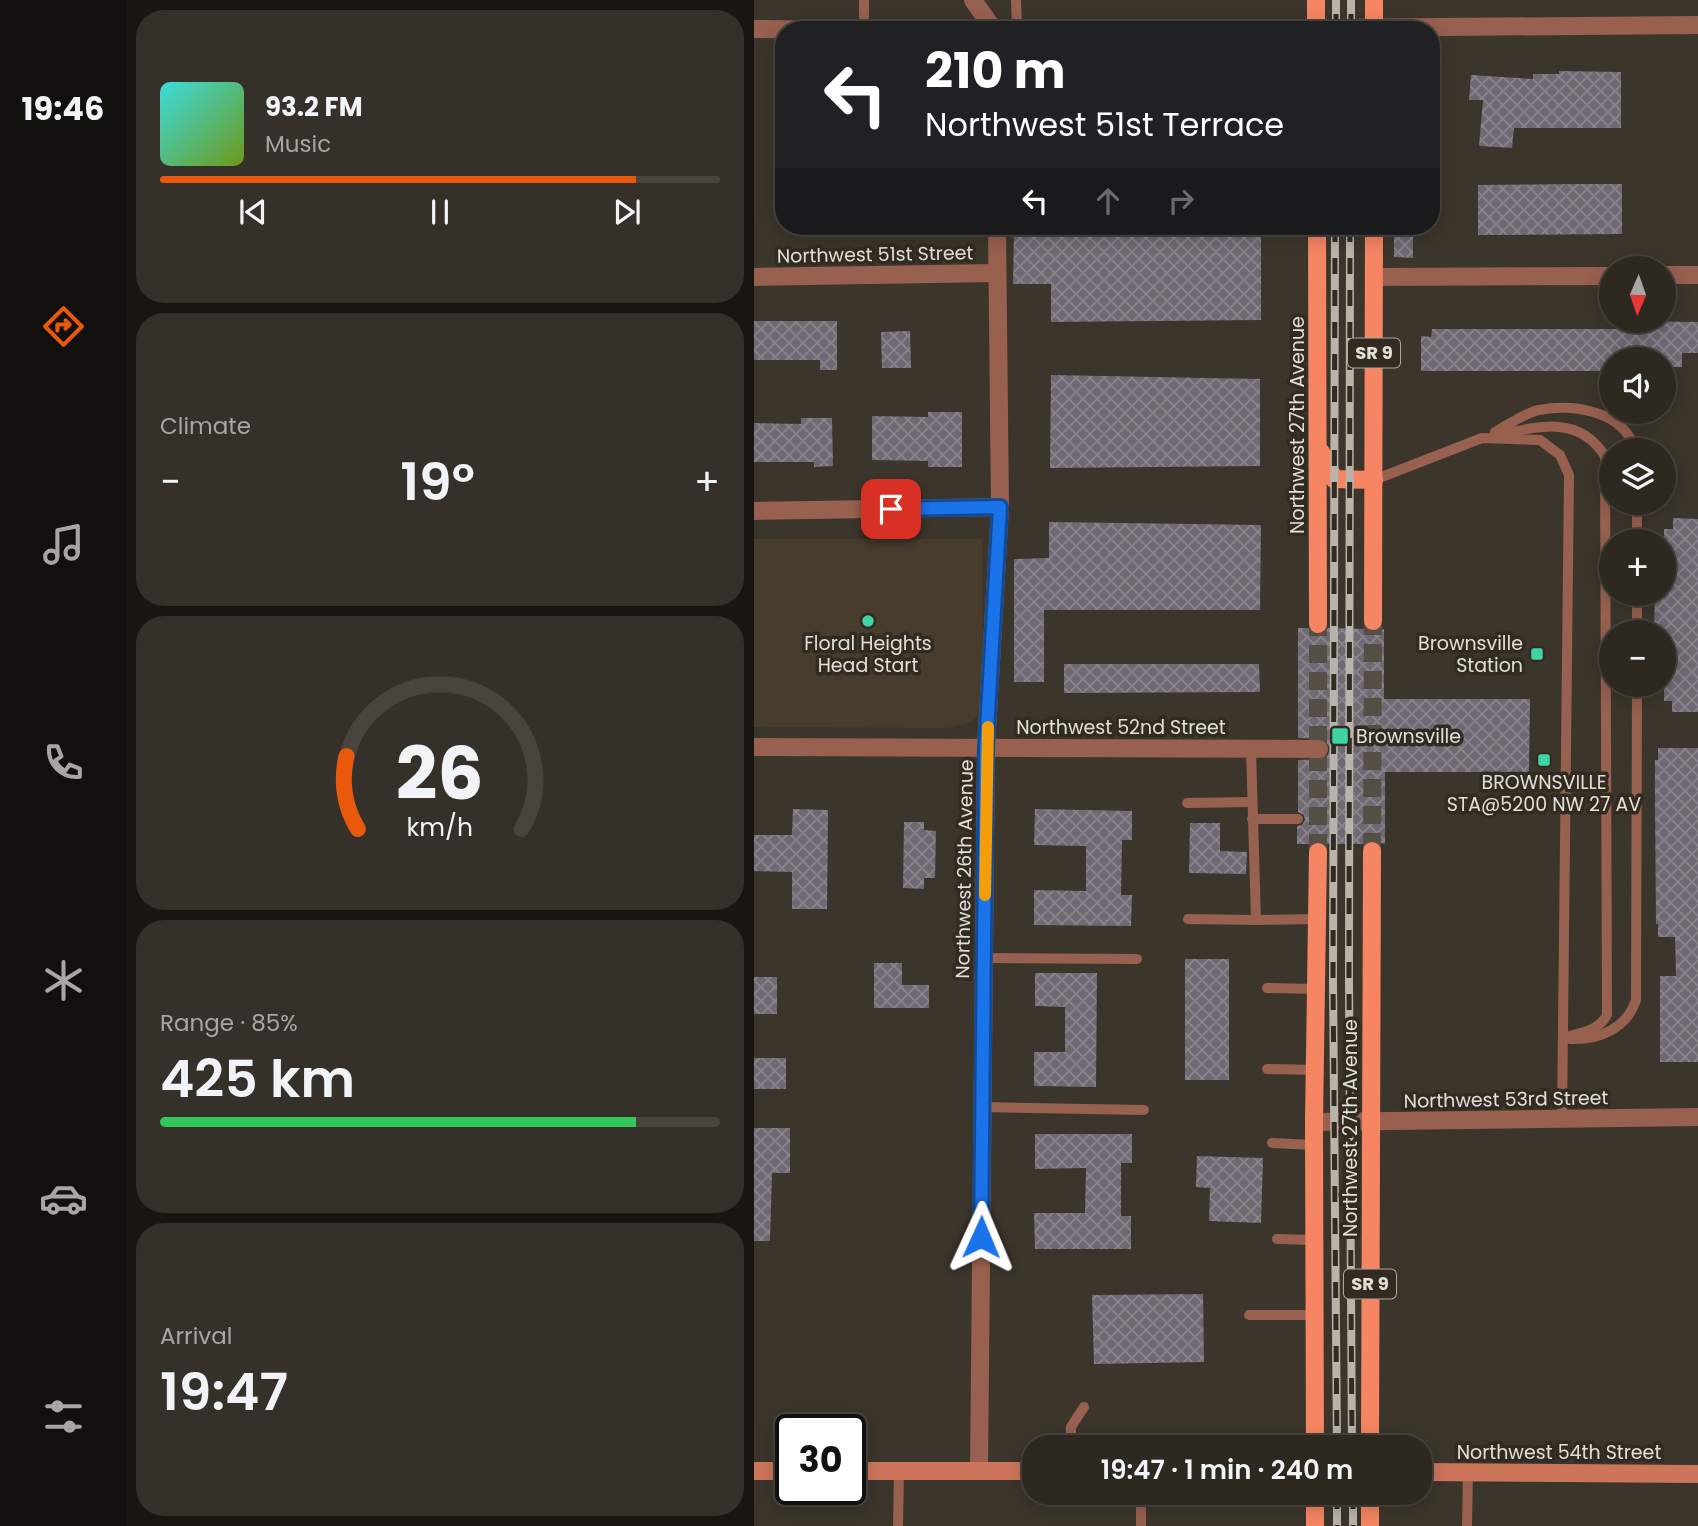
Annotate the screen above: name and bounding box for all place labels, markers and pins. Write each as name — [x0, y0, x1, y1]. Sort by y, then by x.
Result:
pin — [861, 479, 921, 539]
marker: Floral Heights Head Start — [860, 613, 876, 629]
place label: Floral Heights Head Start — [804, 630, 932, 679]
place label: Brownsville Station — [1418, 630, 1523, 679]
marker: Brownsville Station — [1529, 646, 1545, 662]
place label: Brownsville — [1356, 723, 1461, 750]
marker: Brownsville — [1330, 726, 1350, 746]
marker: BROWNSVILLE STA@5200 NW 27 AV — [1536, 752, 1552, 768]
place label: BROWNSVILLE STA@5200 NW 27 AV — [1447, 769, 1641, 818]

